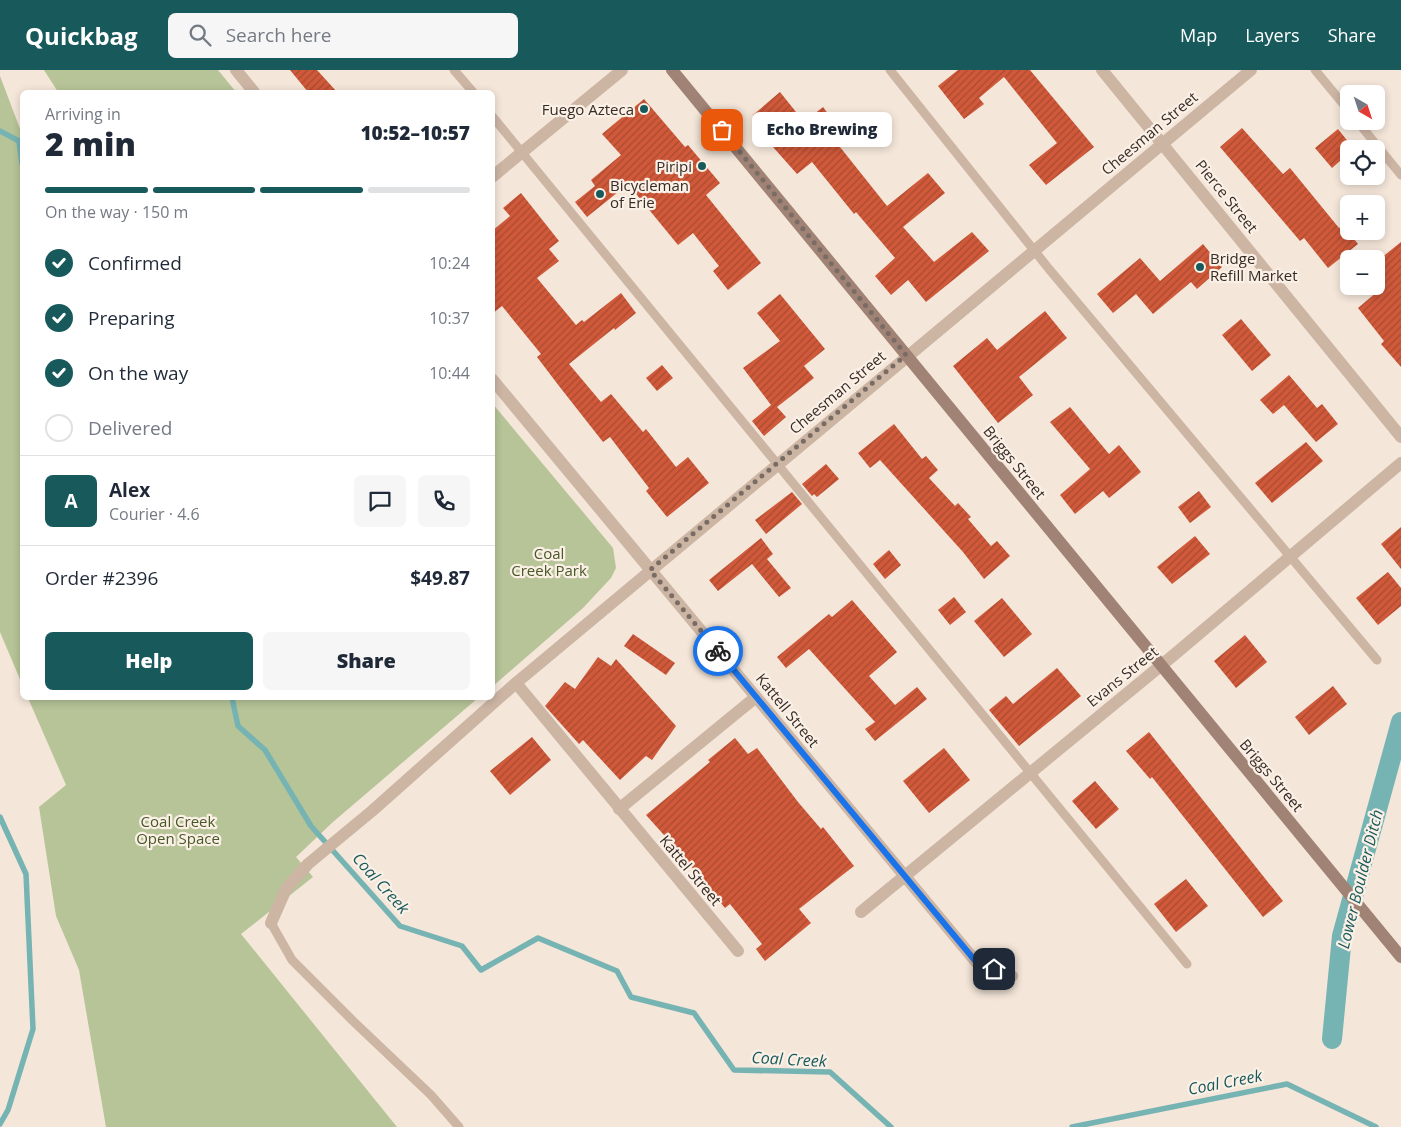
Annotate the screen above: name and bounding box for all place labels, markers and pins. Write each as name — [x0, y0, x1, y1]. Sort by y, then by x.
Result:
place label: Fuego Azteca — [542, 99, 634, 119]
marker: Fuego Azteca — [638, 103, 650, 115]
pin — [701, 109, 743, 151]
callout: Echo Brewing — [752, 112, 892, 148]
place label: Piripi — [656, 156, 692, 176]
marker: Piripi — [696, 160, 708, 172]
place label: Bicycleman of Erie — [610, 175, 689, 212]
marker: Bicycleman of Erie — [594, 188, 606, 200]
place label: Bridge Refill Market — [1210, 248, 1298, 285]
marker: Bridge Refill Market — [1194, 261, 1206, 273]
pin — [973, 948, 1015, 990]

